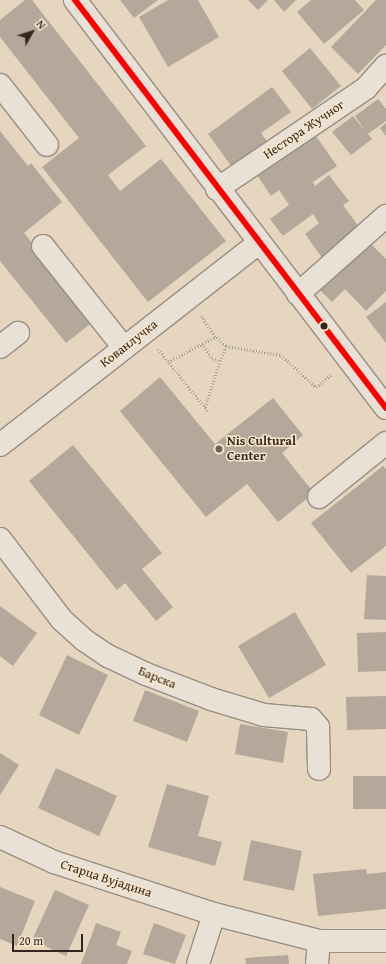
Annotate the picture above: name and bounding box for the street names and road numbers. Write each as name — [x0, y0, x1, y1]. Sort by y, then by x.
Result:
street label: Нестора Жучног — [261, 97, 347, 163]
street label: Кованлучка — [97, 317, 161, 371]
street label: Барска — [136, 663, 178, 693]
street label: Старца Вујадина — [58, 857, 154, 901]

